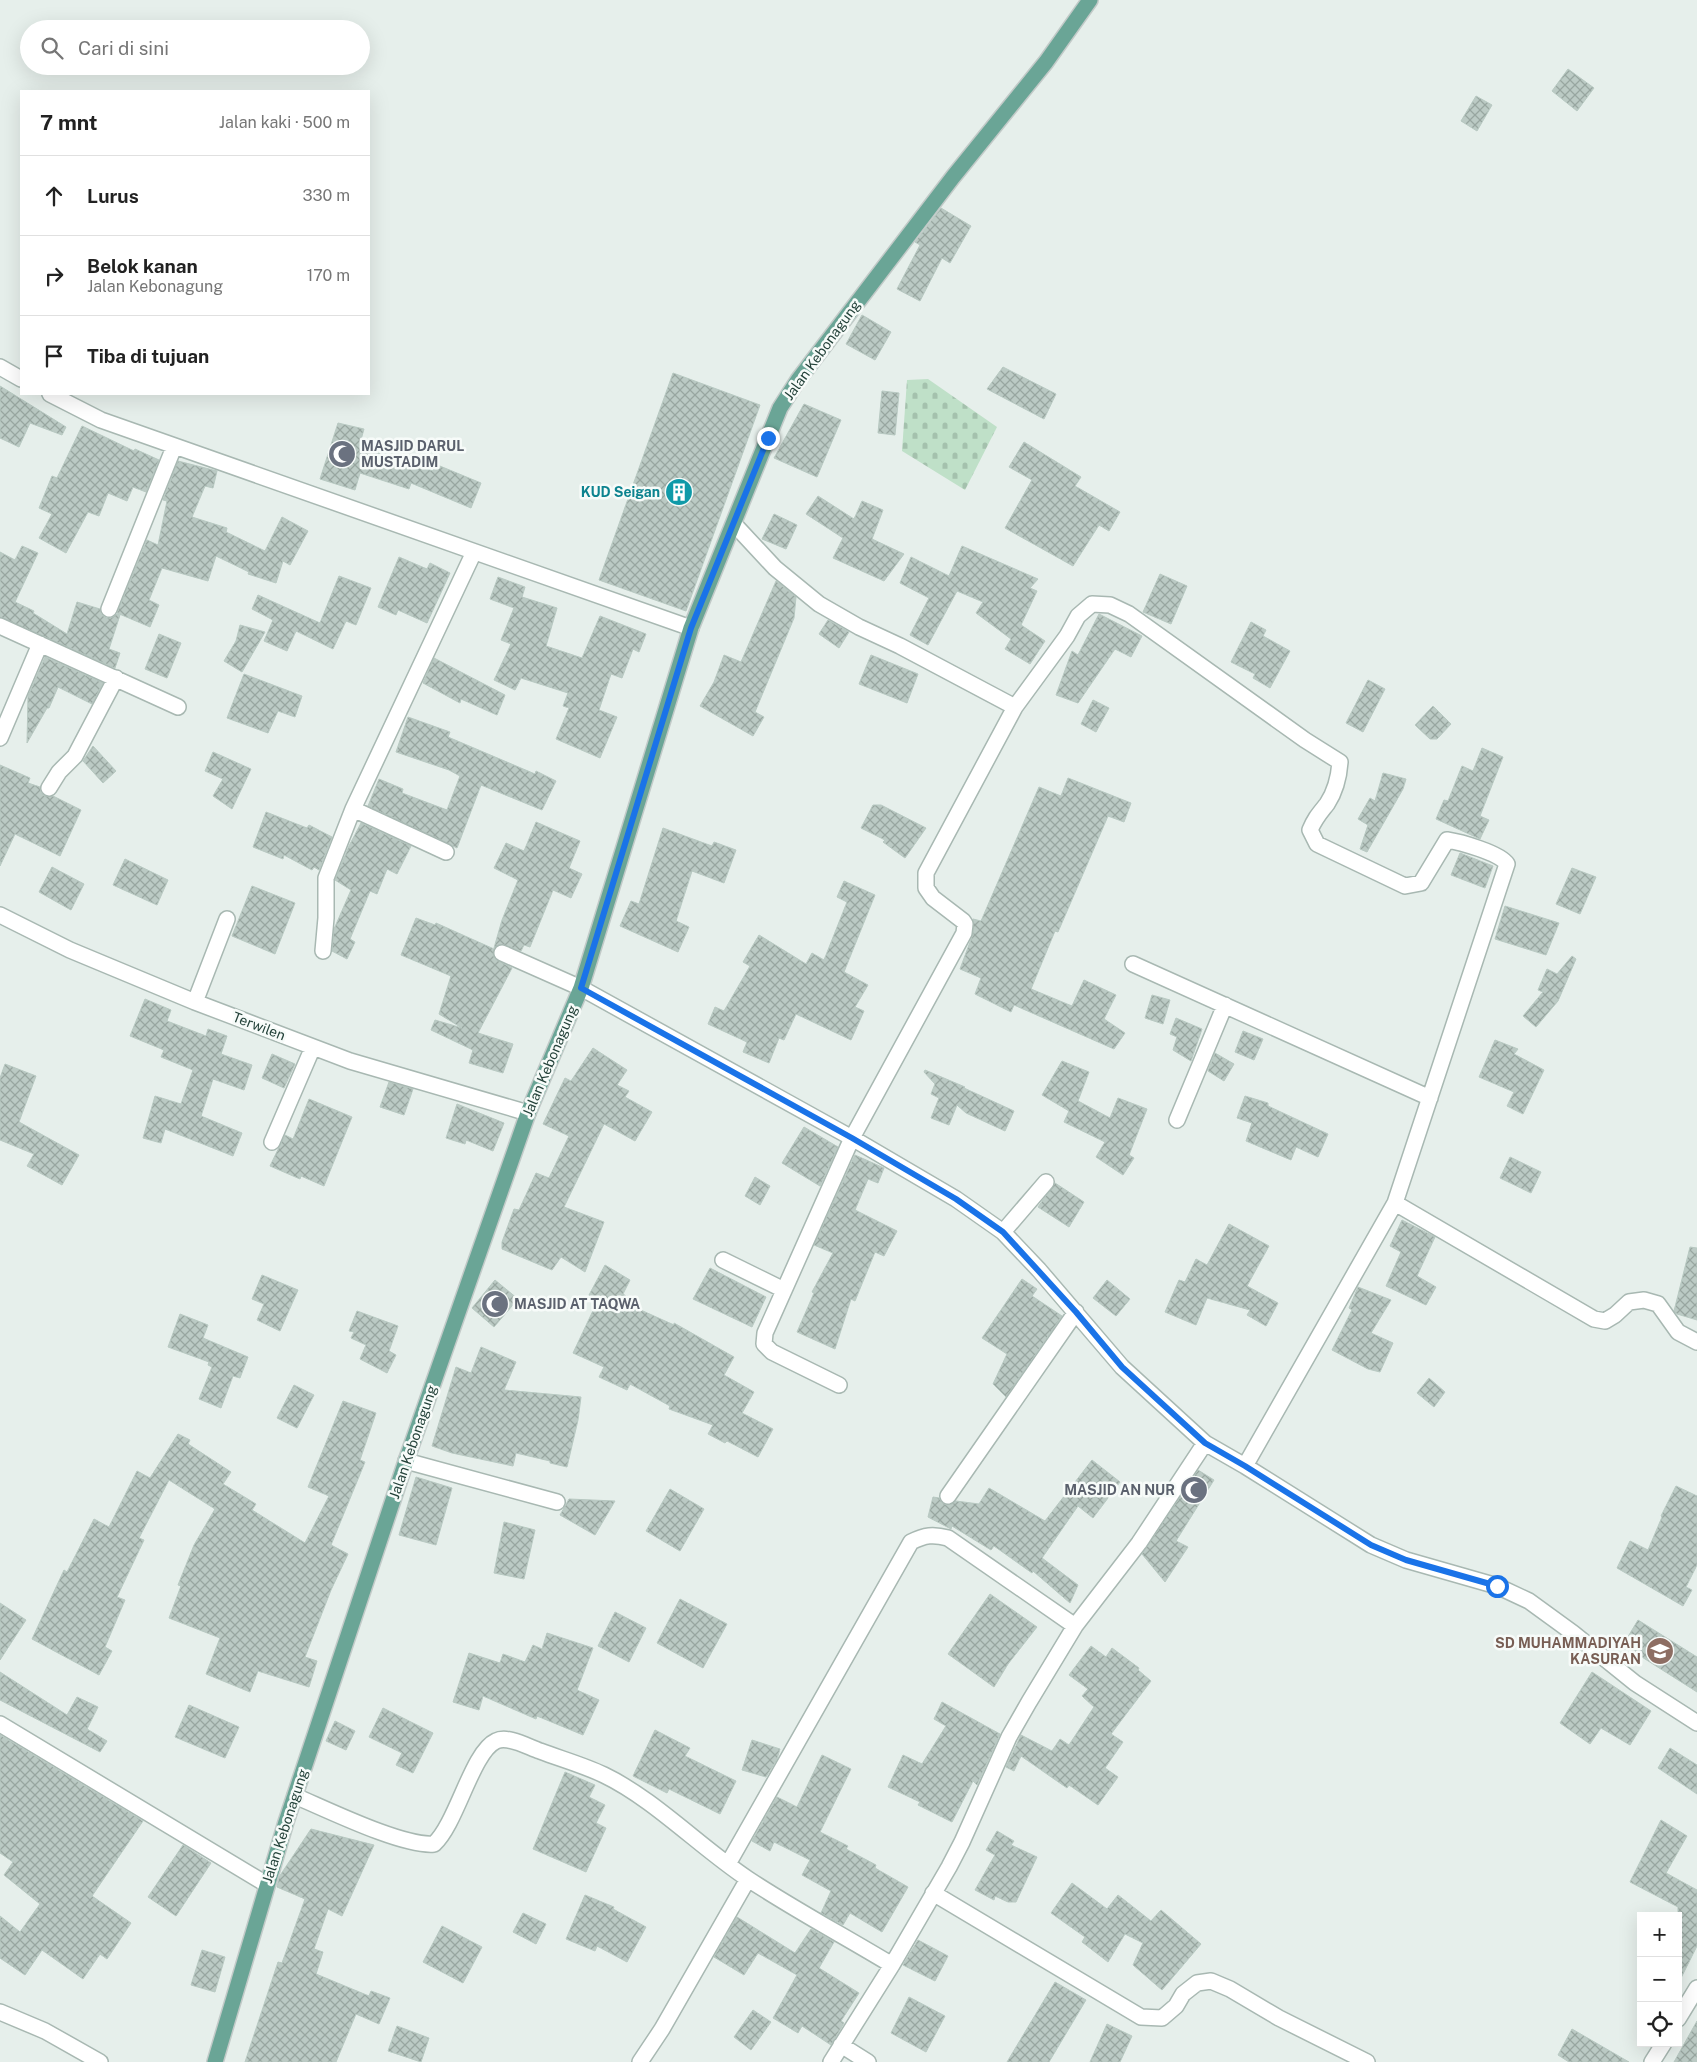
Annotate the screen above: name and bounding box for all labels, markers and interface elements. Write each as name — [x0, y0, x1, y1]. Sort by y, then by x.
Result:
search box — [20, 20, 370, 75]
icon: search — [38, 34, 66, 62]
text: Cari di sini — [78, 37, 169, 59]
text: 7 mnt — [40, 110, 98, 135]
text: Jalan kaki · 500 m — [219, 113, 350, 132]
icon: ahead — [40, 182, 68, 210]
text: Lurus — [87, 185, 139, 207]
text: 330 m — [303, 186, 350, 205]
text: Belok kanan — [87, 255, 198, 277]
icon: right — [40, 262, 68, 290]
text: 170 m — [307, 266, 350, 285]
text: Jalan Kebonagung — [87, 277, 223, 296]
street label: Jalan Kebonagung — [780, 297, 864, 403]
icon: arrive — [40, 342, 68, 370]
text: Tiba di tujuan — [87, 345, 209, 367]
route end — [757, 427, 780, 450]
place label: MASJID DARUL MUSTADIM — [361, 438, 464, 470]
mosque icon: MASJID DARUL MUSTADIM — [327, 439, 357, 469]
building icon: KUD Seigan — [664, 477, 694, 507]
place label: KUD Seigan — [581, 484, 660, 500]
street label: Jalan Kebonagung — [519, 1003, 581, 1119]
street label: Terwilen — [230, 1009, 288, 1043]
mosque icon: MASJID AT TAQWA — [480, 1289, 510, 1319]
place label: MASJID AT TAQWA — [514, 1296, 640, 1312]
street label: Jalan Kebonagung — [386, 1383, 440, 1501]
mosque icon: MASJID AN NUR — [1179, 1475, 1209, 1505]
place label: MASJID AN NUR — [1064, 1482, 1175, 1498]
route start — [1486, 1575, 1509, 1598]
place label: SD MUHAMMADIYAH KASURAN — [1495, 1635, 1641, 1667]
school or university icon: SD MUHAMMADIYAH KASURAN — [1645, 1636, 1675, 1666]
street label: Jalan Kebonagung — [259, 1767, 311, 1885]
map controls — [1637, 1912, 1682, 2047]
button: + — [1637, 1912, 1682, 1957]
button: − — [1637, 1957, 1682, 2002]
button: locate — [1637, 2002, 1682, 2047]

